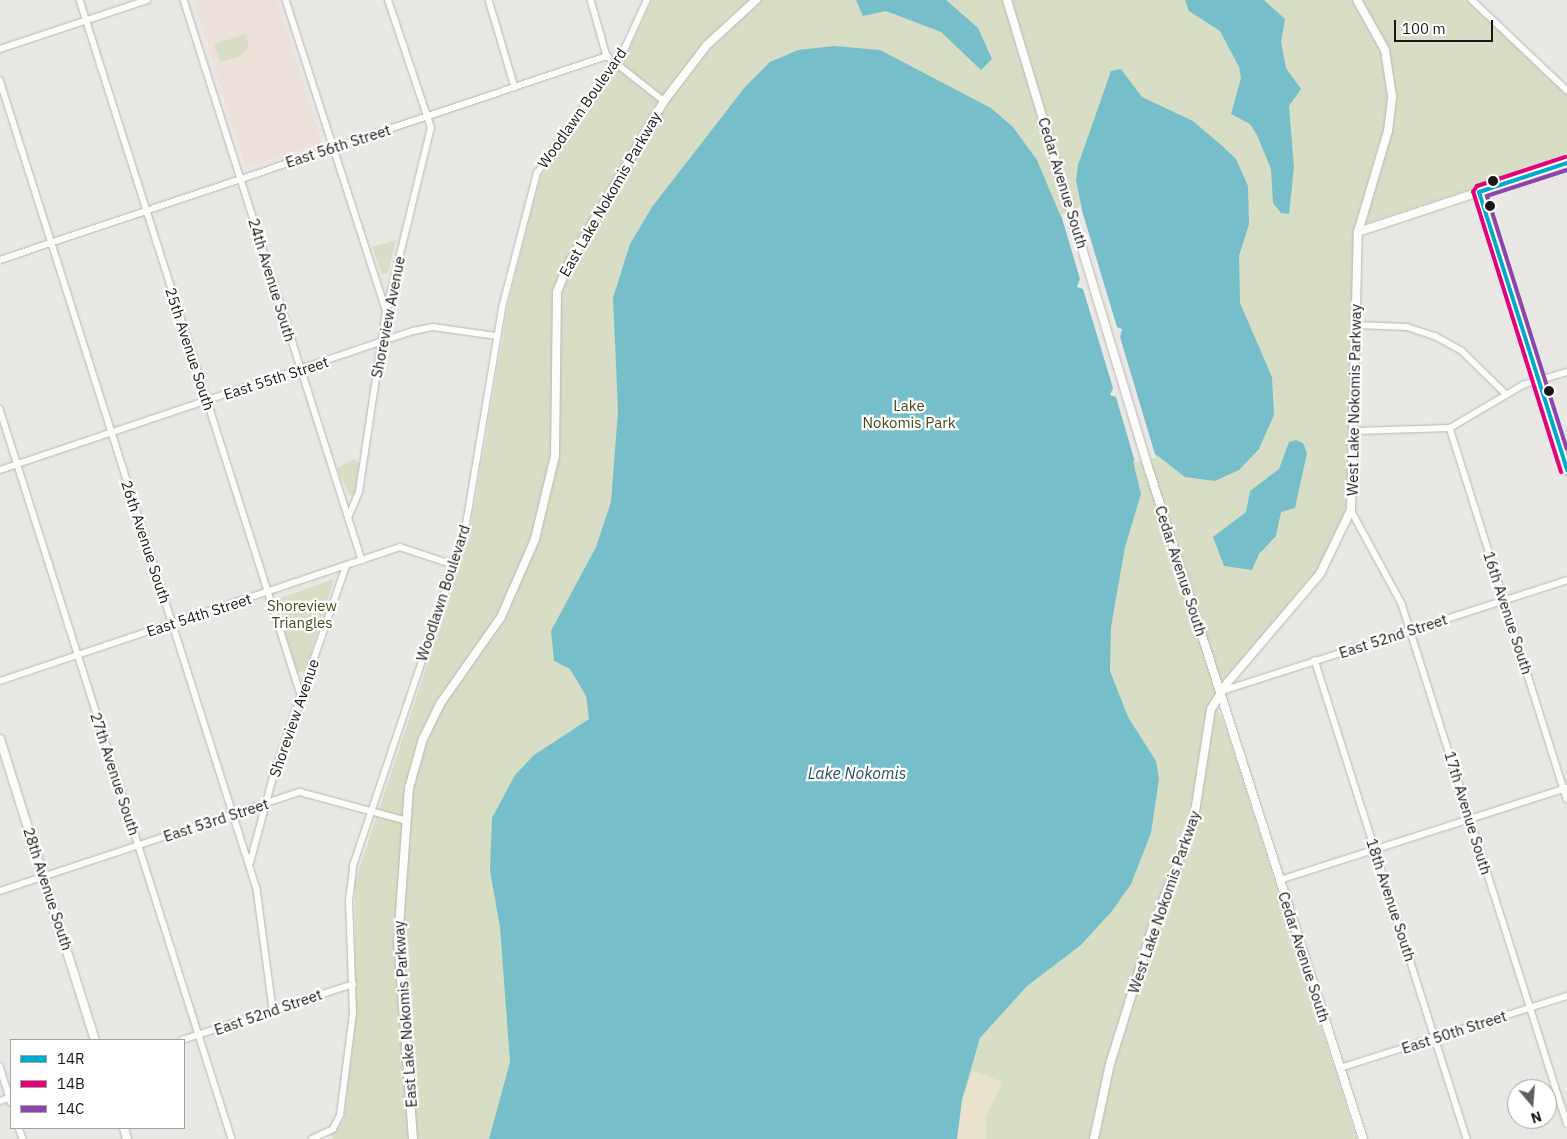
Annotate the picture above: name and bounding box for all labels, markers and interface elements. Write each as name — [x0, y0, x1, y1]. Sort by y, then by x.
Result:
scale bar — [1397, 10, 1496, 42]
text: 100 m — [1402, 19, 1446, 38]
street label: Woodlawn Boulevard — [534, 44, 630, 172]
street label: East Lake Nokomis Parkway — [555, 108, 665, 280]
street label: Cedar Avenue South — [1034, 115, 1092, 251]
street label: East 56th Street — [283, 121, 393, 171]
unlabelled marker — [1488, 176, 1498, 186]
unlabelled marker — [1485, 201, 1495, 211]
street label: 24th Avenue South — [245, 216, 299, 344]
street label: Shoreview Avenue — [367, 255, 409, 379]
street label: 25th Avenue South — [162, 285, 218, 413]
street label: West Lake Nokomis Parkway — [1343, 304, 1365, 496]
street label: East 55th Street — [221, 353, 331, 403]
unlabelled marker — [1544, 386, 1554, 396]
park label: Lake Nokomis Park — [862, 396, 956, 431]
street label: 26th Avenue South — [118, 478, 174, 606]
street label: Cedar Avenue South — [1151, 503, 1211, 639]
street label: Woodlawn Boulevard — [412, 522, 474, 664]
street label: 16th Avenue South — [1480, 549, 1536, 677]
street label: East 54th Street — [144, 590, 254, 640]
park label: Shoreview Triangles — [267, 596, 337, 631]
street label: East 52nd Street — [1337, 610, 1449, 662]
street label: Shoreview Avenue — [265, 657, 323, 779]
street label: 27th Avenue South — [87, 710, 143, 838]
street label: 17th Avenue South — [1441, 749, 1495, 877]
water label: Lake Nokomis — [808, 763, 906, 783]
street label: East 53rd Street — [161, 795, 271, 845]
street label: West Lake Nokomis Parkway — [1124, 808, 1204, 996]
street label: 28th Avenue South — [20, 825, 76, 953]
street label: 18th Avenue South — [1363, 836, 1419, 964]
street label: Cedar Avenue South — [1274, 889, 1334, 1025]
street label: East Lake Nokomis Parkway — [389, 920, 421, 1108]
street label: East 52nd Street — [212, 985, 324, 1039]
street label: East 50th Street — [1399, 1007, 1509, 1057]
legend — [10, 1039, 185, 1129]
text: 14R — [57, 1049, 85, 1068]
text: 14B — [57, 1074, 85, 1093]
north arrow — [1507, 1079, 1557, 1129]
text: 14C — [57, 1099, 84, 1118]
text: N — [1529, 1107, 1544, 1127]

